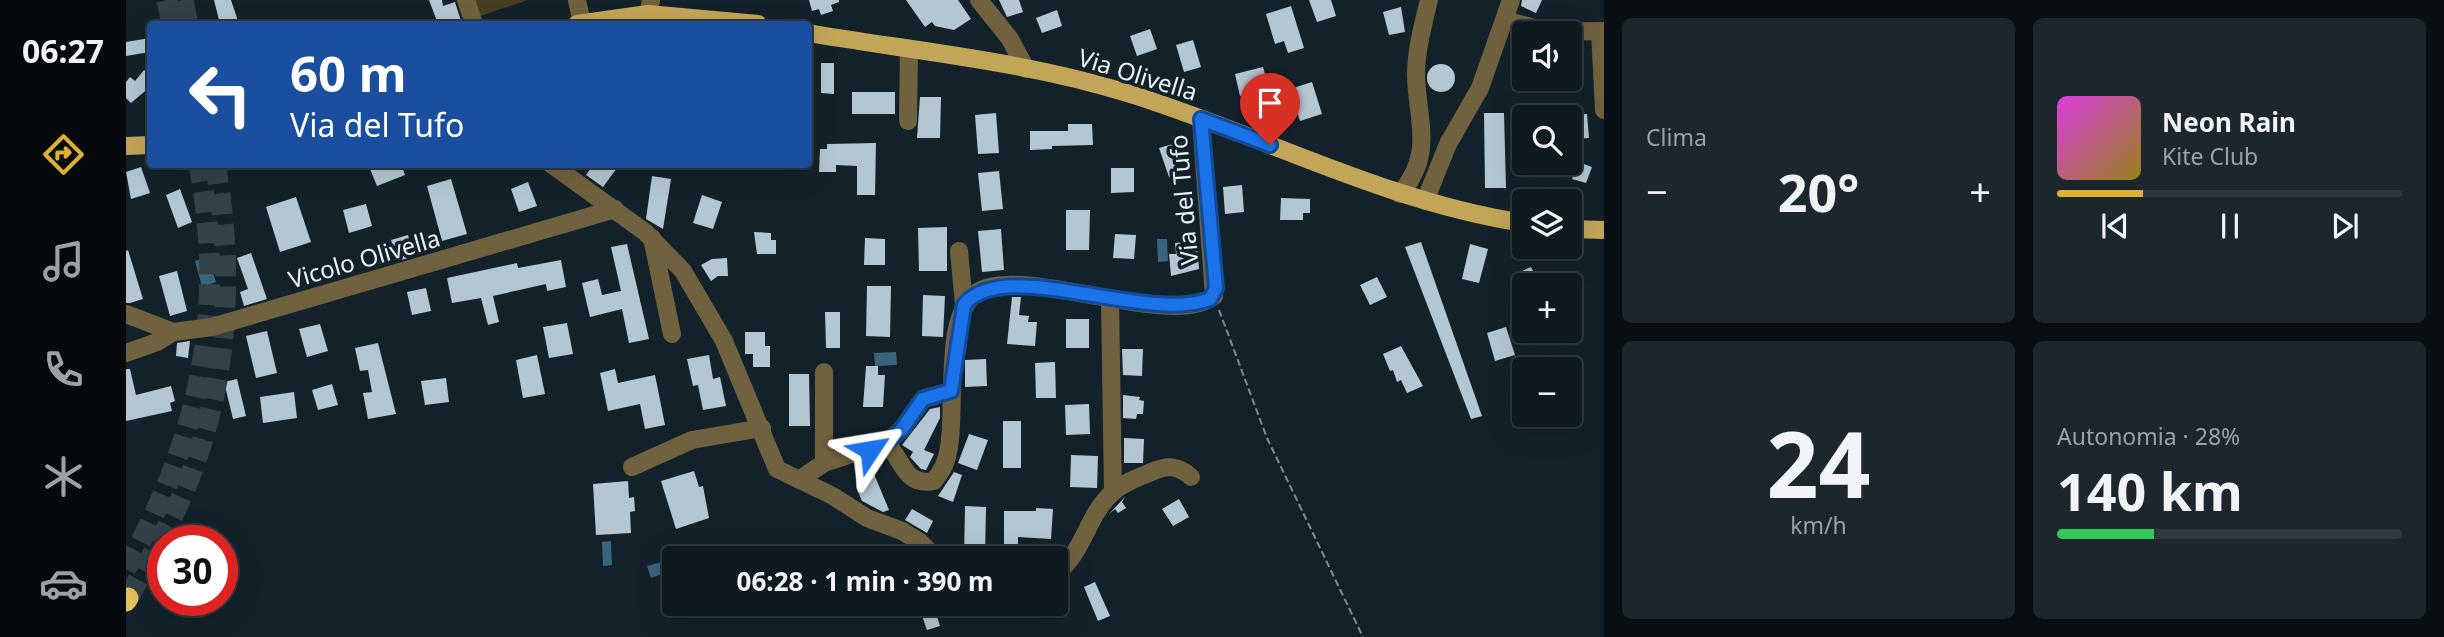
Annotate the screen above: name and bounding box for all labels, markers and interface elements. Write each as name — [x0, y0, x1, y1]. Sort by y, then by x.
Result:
map controls — [1512, 21, 1582, 427]
button: sound — [1512, 21, 1582, 91]
text: 06:27 — [22, 29, 104, 72]
text: 60 m — [290, 40, 407, 106]
street label: Via Olivella — [1074, 40, 1202, 108]
icon: left — [175, 49, 266, 140]
pin — [1240, 73, 1300, 145]
icon: arrive — [1251, 84, 1289, 122]
text: Via del Tufo — [290, 103, 464, 146]
text: Neon Rain — [2162, 104, 2296, 140]
button: search — [1512, 105, 1582, 175]
text: Clima — [1646, 121, 1707, 153]
icon: directions — [39, 130, 88, 179]
street label: Via del Tufo — [1161, 133, 1205, 267]
text: Kite Club — [2162, 140, 2258, 172]
text: 20° — [1778, 156, 1859, 227]
text: − — [1646, 165, 1668, 217]
text: + — [1969, 165, 1991, 217]
button: layers — [1512, 189, 1582, 259]
icon: previous — [2096, 207, 2134, 245]
icon: pause — [2211, 207, 2249, 245]
icon: next — [2326, 207, 2364, 245]
street label: Vicolo Olivella — [284, 221, 444, 295]
icon: music — [39, 237, 88, 286]
button: + — [1512, 273, 1582, 343]
icon: phone — [39, 345, 88, 394]
button: − — [1512, 357, 1582, 427]
text: 24 — [1766, 401, 1871, 525]
position arrow — [833, 413, 907, 487]
text: Autonomia · 28% — [2057, 420, 2240, 452]
icon: climate — [39, 452, 88, 501]
text: 140 km — [2057, 455, 2243, 526]
text: km/h — [1790, 509, 1847, 541]
speed limit sign: 30 — [147, 525, 238, 616]
icon: car — [39, 559, 88, 608]
text: 06:28 · 1 min · 390 m — [737, 563, 993, 599]

